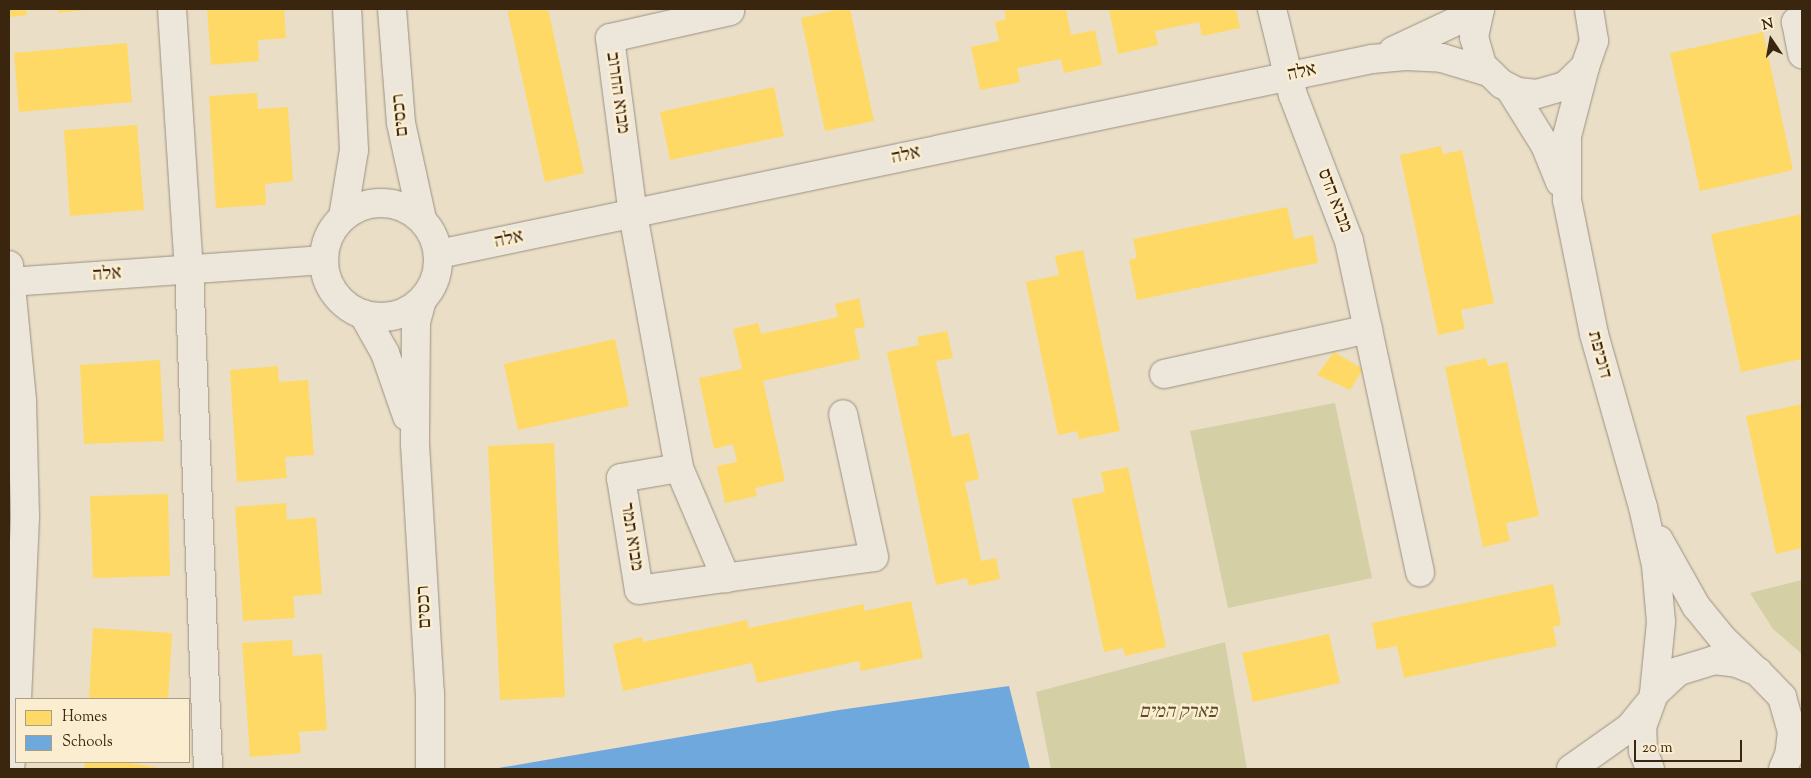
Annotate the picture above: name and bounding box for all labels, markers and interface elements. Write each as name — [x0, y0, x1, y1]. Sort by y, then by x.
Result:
text: N — [1760, 14, 1775, 36]
north arrow — [1746, 15, 1796, 65]
street label: מבוא החרוב — [600, 51, 634, 135]
street label: אלה — [1285, 59, 1319, 87]
street label: רכסים — [387, 92, 415, 138]
street label: אלה — [889, 142, 923, 170]
street label: מבוא הדס — [1311, 166, 1357, 236]
street label: אלה — [492, 226, 526, 254]
street label: אלה — [92, 263, 122, 287]
street label: דוכיפת — [1582, 329, 1616, 381]
street label: מבוא תמר — [614, 501, 648, 573]
street label: רכסים — [412, 585, 438, 629]
legend — [15, 698, 190, 763]
park label: פארק המים — [1139, 702, 1217, 724]
text: Homes — [62, 707, 107, 728]
scale bar — [1636, 730, 1744, 762]
text: Schools — [62, 732, 113, 753]
text: 20 m — [1642, 738, 1673, 759]

